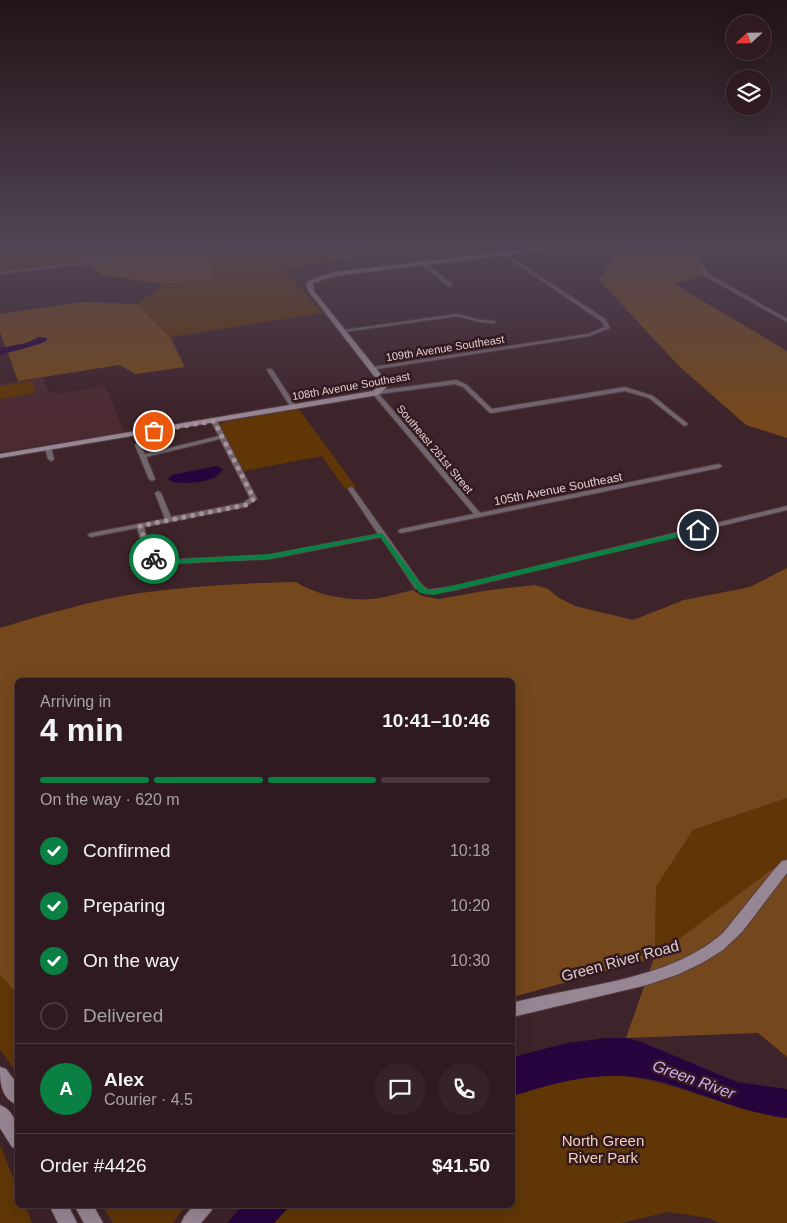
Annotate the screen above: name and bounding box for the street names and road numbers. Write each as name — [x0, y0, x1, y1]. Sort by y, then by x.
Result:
street label: 109th Avenue Southeast — [385, 333, 505, 363]
street label: 108th Avenue Southeast — [291, 370, 411, 402]
street label: Southeast 281st Street — [394, 402, 476, 496]
street label: 105th Avenue Southeast — [493, 470, 624, 508]
street label: Green River Road — [559, 937, 680, 984]

